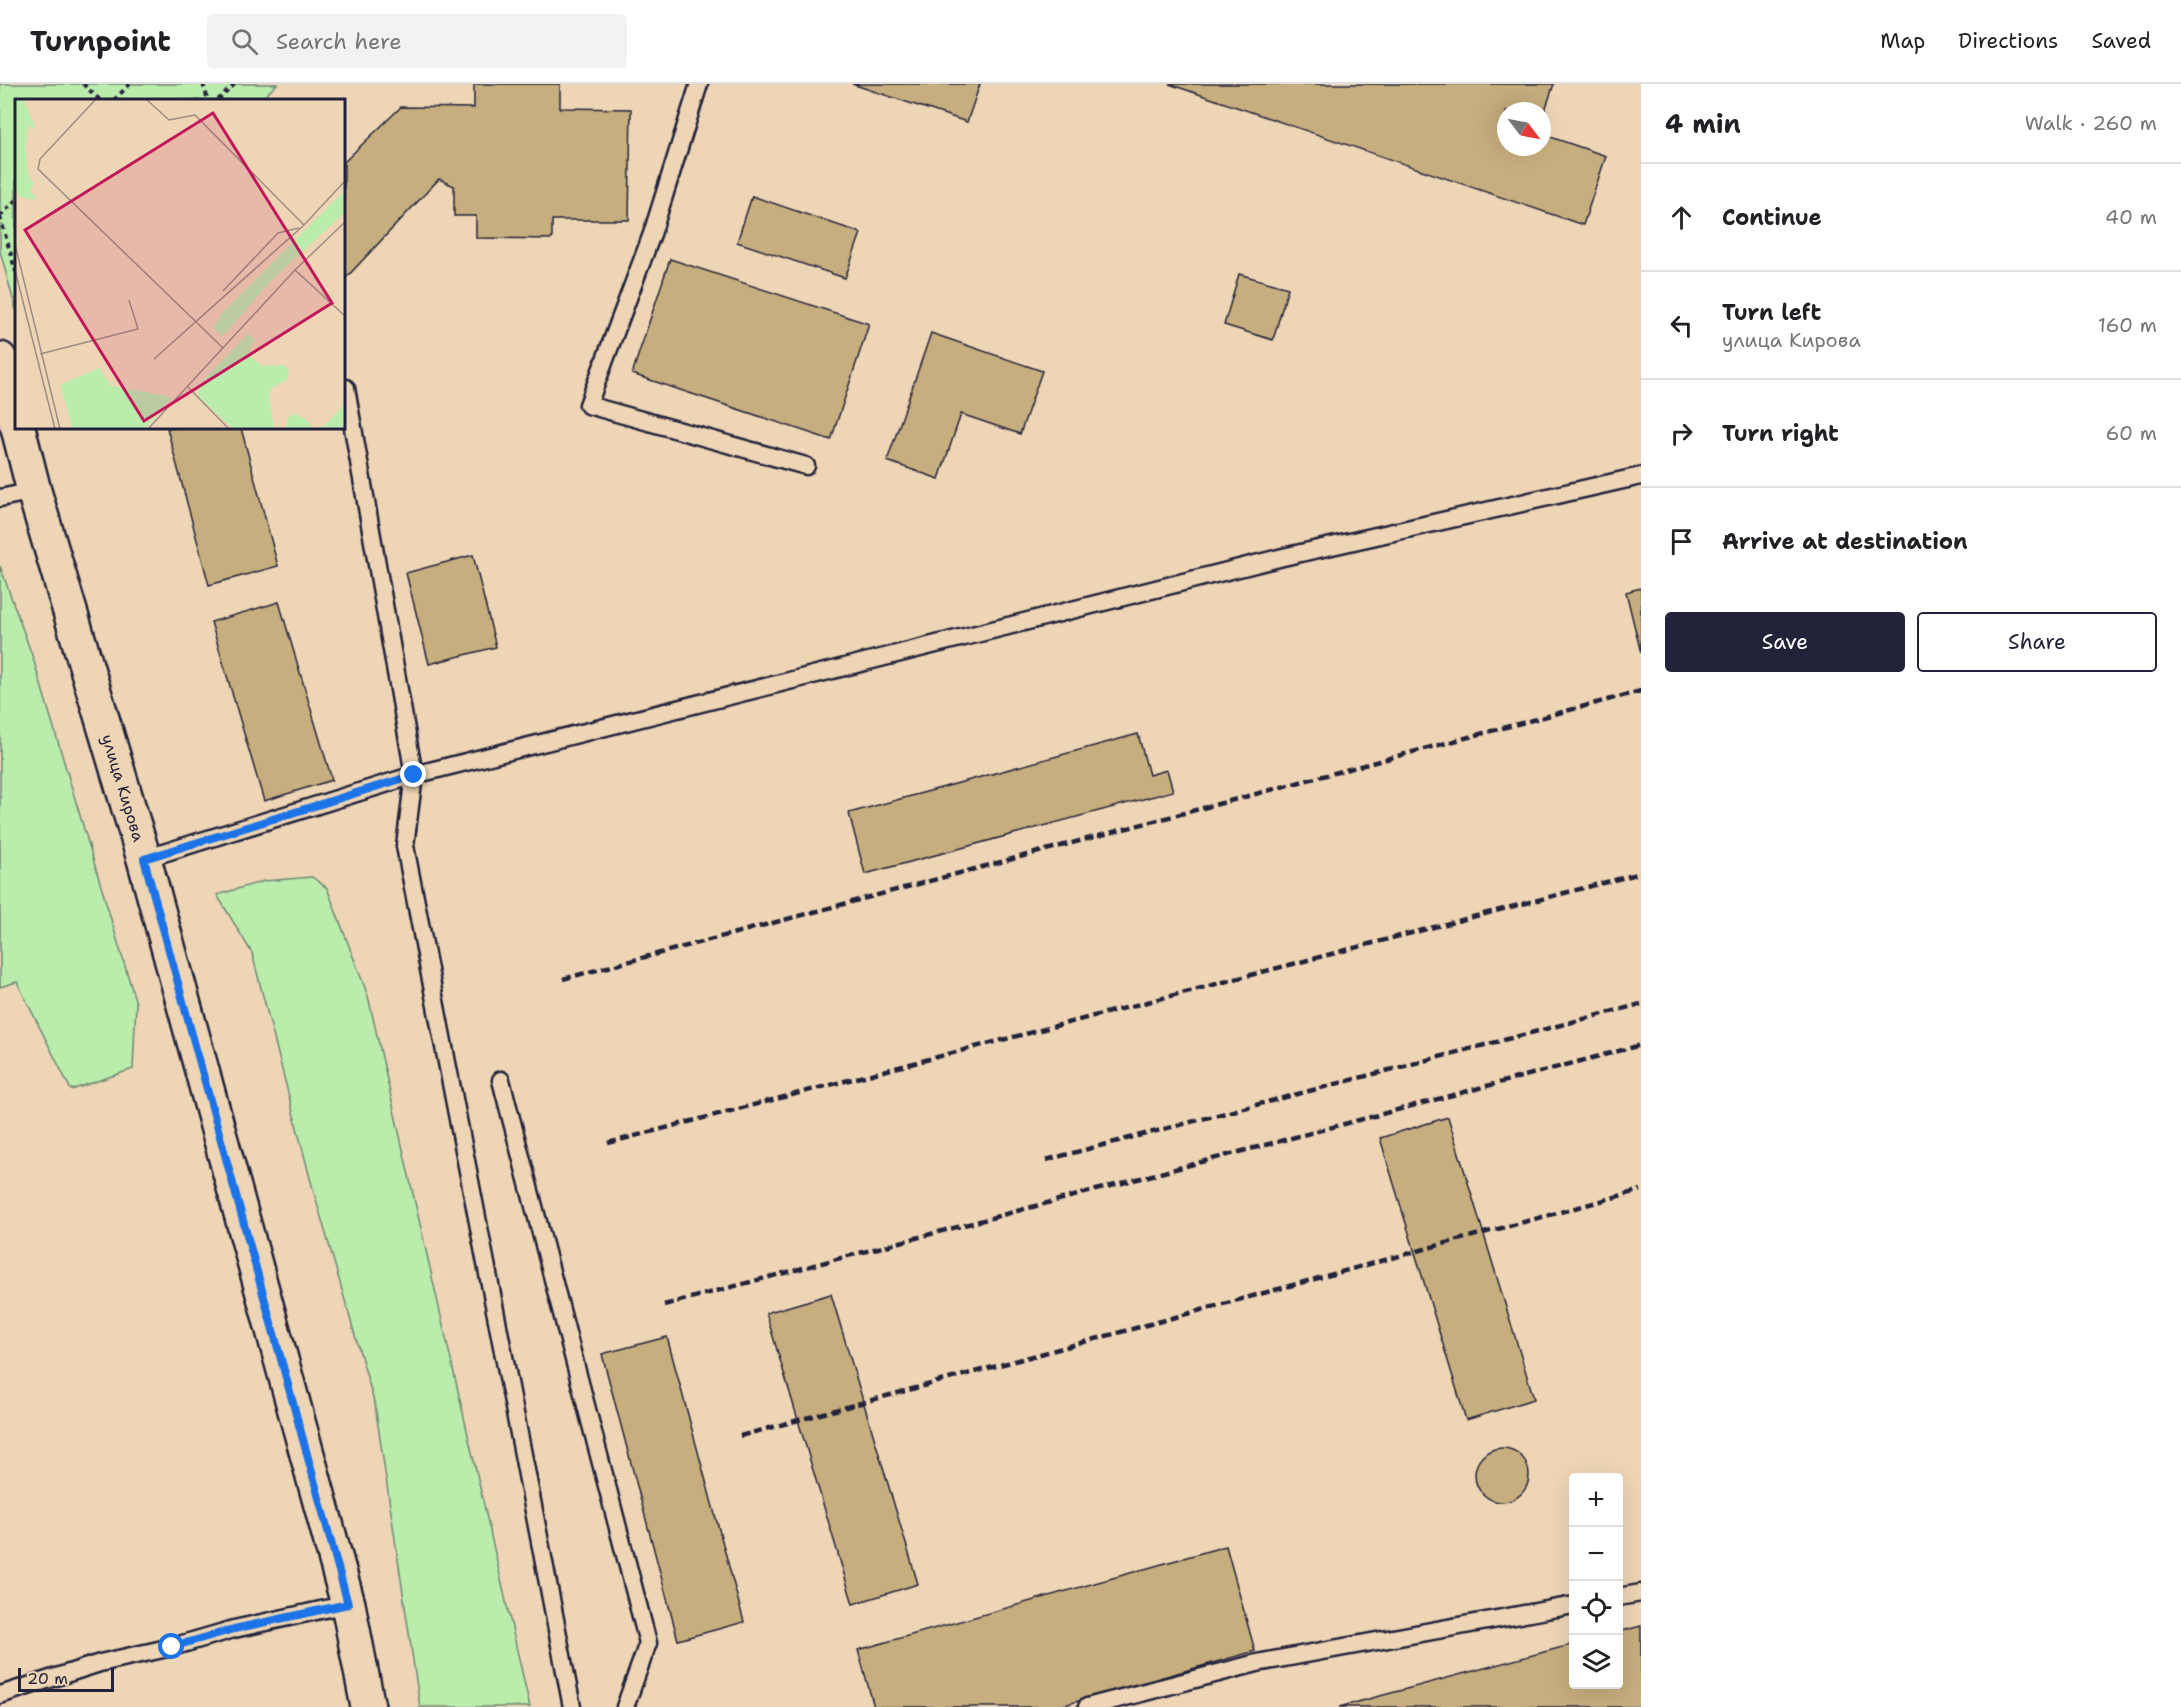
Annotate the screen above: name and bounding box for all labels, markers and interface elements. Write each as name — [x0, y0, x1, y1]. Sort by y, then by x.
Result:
search box — [207, 14, 627, 68]
text: Turnpoint — [30, 22, 171, 60]
icon: search — [228, 25, 261, 58]
text: Search here — [276, 27, 402, 56]
text: Map — [1880, 27, 1925, 55]
text: Directions — [1958, 27, 2058, 55]
text: Saved — [2091, 27, 2151, 55]
inset map — [15, 99, 345, 429]
north arrow — [1497, 102, 1551, 156]
text: 4 min — [1665, 106, 1741, 141]
text: Walk · 260 m — [2025, 110, 2157, 136]
icon: ahead — [1665, 201, 1698, 234]
text: Continue — [1722, 203, 1822, 232]
text: 40 m — [2105, 204, 2157, 230]
text: Turn left — [1722, 298, 1821, 327]
icon: left — [1665, 309, 1698, 342]
text: 160 m — [2098, 312, 2157, 338]
text: улица Кирова — [1722, 327, 1861, 353]
icon: right — [1665, 417, 1698, 450]
text: Turn right — [1722, 419, 1839, 448]
text: 60 m — [2105, 420, 2157, 446]
icon: arrive — [1665, 525, 1698, 558]
text: Arrive at destination — [1722, 527, 1968, 556]
button: Save — [1665, 612, 1905, 672]
button: Share — [1917, 612, 2157, 672]
street label: улица Кирова — [97, 732, 149, 844]
route end — [400, 761, 426, 787]
map controls — [1569, 1473, 1623, 1689]
button: + — [1569, 1473, 1623, 1527]
button: − — [1569, 1527, 1623, 1581]
button: locate — [1569, 1581, 1623, 1635]
route start — [158, 1633, 184, 1659]
button: layers — [1569, 1635, 1623, 1689]
scale bar — [18, 1665, 114, 1692]
text: 20 m — [27, 1668, 68, 1689]

